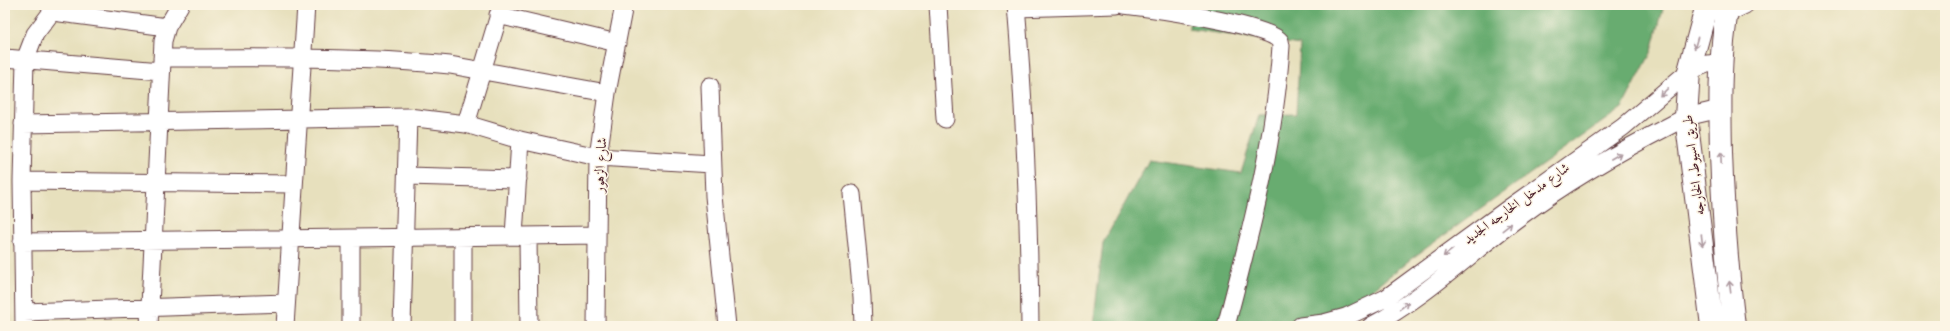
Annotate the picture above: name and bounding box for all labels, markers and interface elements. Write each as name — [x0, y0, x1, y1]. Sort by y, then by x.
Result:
one-way arrow — [1692, 36, 1700, 49]
one-way arrow — [1659, 87, 1669, 97]
street label: طريق اسيوط, الخارجه — [1678, 113, 1708, 216]
street label: شارع الزهور — [589, 137, 613, 195]
one-way arrow — [1610, 152, 1621, 160]
one-way arrow — [1718, 152, 1725, 165]
street label: شارع مدخل الخارجه الجديد — [1459, 158, 1574, 250]
one-way arrow — [1502, 222, 1513, 231]
one-way arrow — [1698, 234, 1706, 247]
one-way arrow — [1442, 249, 1453, 258]
one-way arrow — [1726, 281, 1733, 294]
one-way arrow — [1398, 302, 1409, 310]

